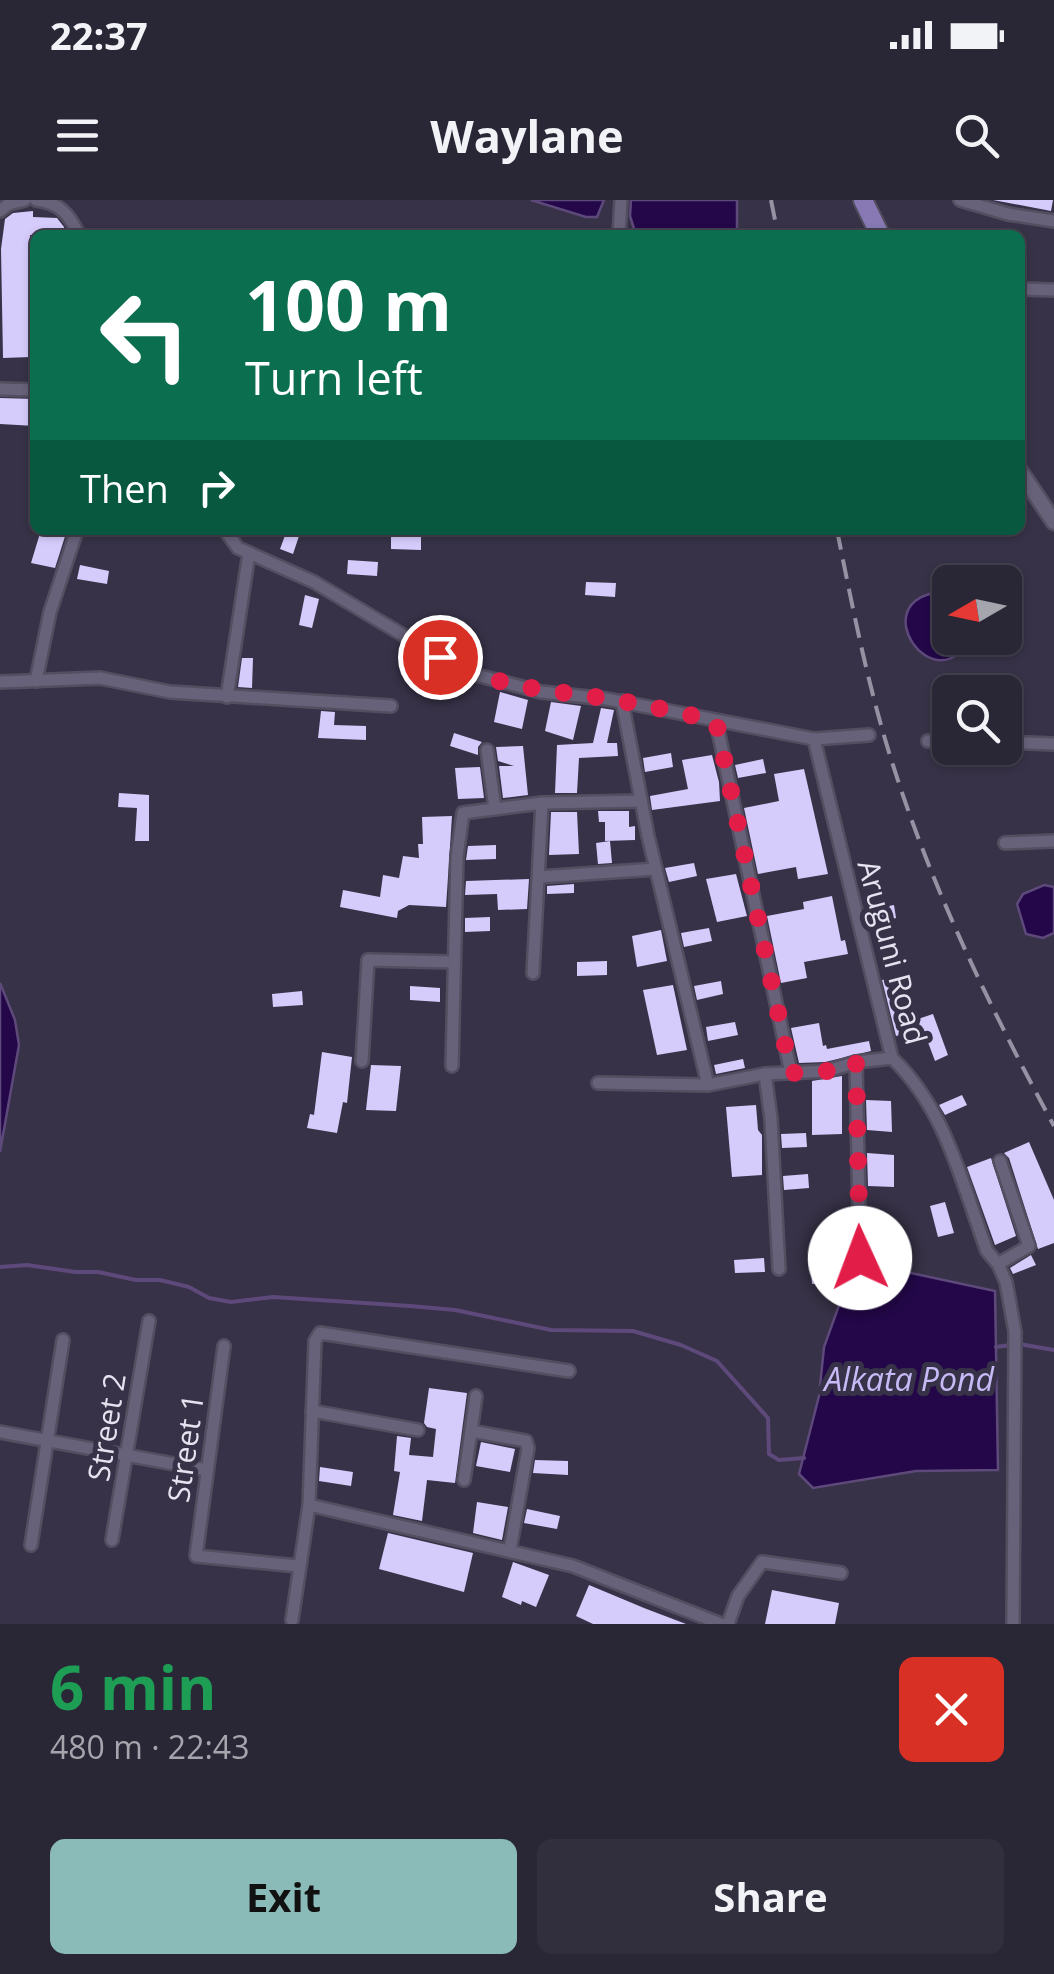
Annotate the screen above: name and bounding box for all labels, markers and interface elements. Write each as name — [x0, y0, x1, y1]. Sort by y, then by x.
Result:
text: 22:37 — [50, 9, 148, 61]
text: Waylane — [430, 105, 624, 166]
icon: menu — [50, 108, 105, 163]
icon: search — [949, 108, 1004, 163]
text: 100 m — [245, 256, 452, 352]
icon: left — [80, 270, 210, 400]
text: Turn left — [245, 347, 423, 408]
icon: right — [189, 460, 244, 515]
text: Then — [80, 462, 169, 514]
north arrow — [932, 565, 1022, 655]
map controls — [932, 565, 1022, 765]
pin — [398, 615, 483, 700]
icon: arrive — [413, 630, 468, 685]
button: search — [932, 675, 1022, 765]
street label: Aruguni Road — [849, 855, 937, 1049]
position arrow — [808, 1206, 912, 1310]
water label: Alkata Pond — [822, 1357, 995, 1400]
street label: Street 2 — [77, 1370, 135, 1484]
street label: Street 1 — [157, 1391, 213, 1505]
text: 6 min — [50, 1646, 217, 1728]
button: close — [899, 1657, 1004, 1762]
text: 480 m · 22:43 — [50, 1725, 249, 1768]
button: Exit — [50, 1839, 517, 1954]
button: Share — [537, 1839, 1004, 1954]

